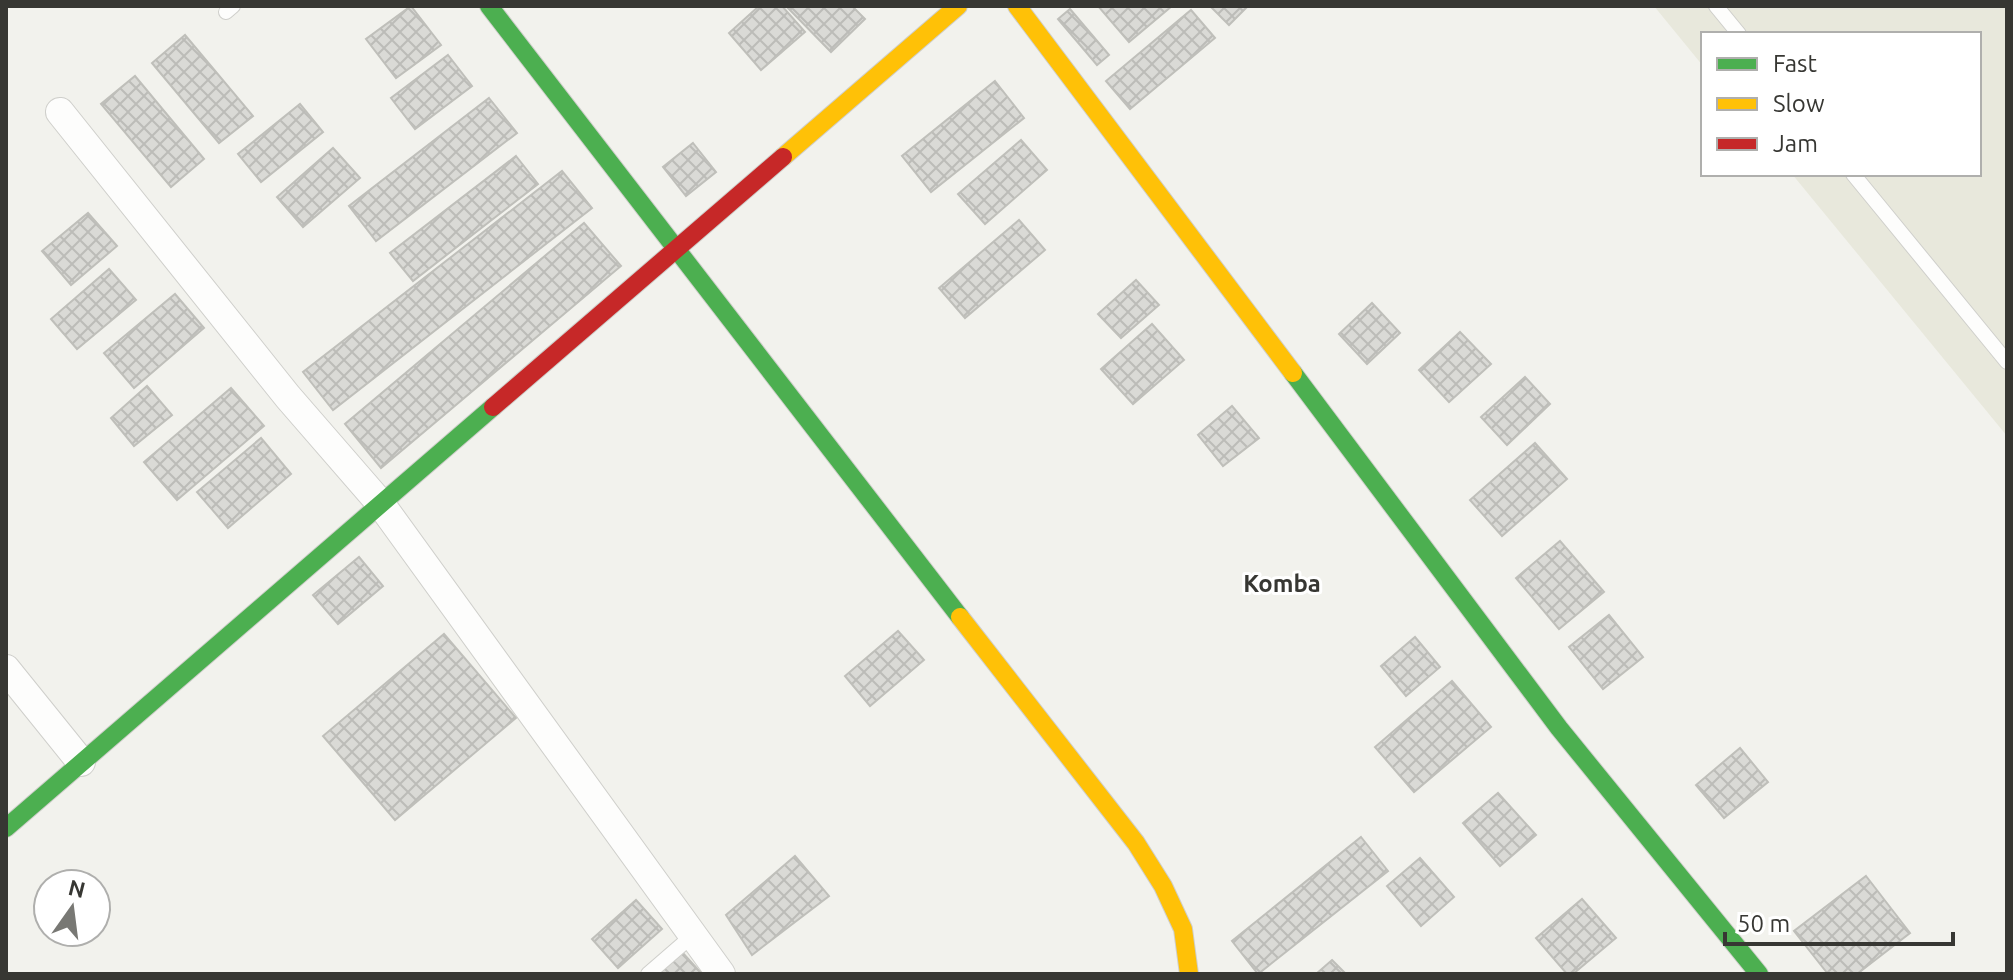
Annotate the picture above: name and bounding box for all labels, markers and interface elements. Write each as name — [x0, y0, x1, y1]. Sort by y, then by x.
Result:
legend — [1701, 32, 1981, 176]
text: Fast — [1773, 50, 1817, 77]
text: Slow — [1773, 90, 1825, 117]
text: Jam — [1773, 130, 1818, 157]
district label: Komba — [1243, 570, 1321, 597]
north arrow — [32, 868, 112, 948]
text: N — [66, 874, 88, 902]
scale bar — [1725, 896, 1953, 946]
text: 50 m — [1737, 910, 1790, 937]

